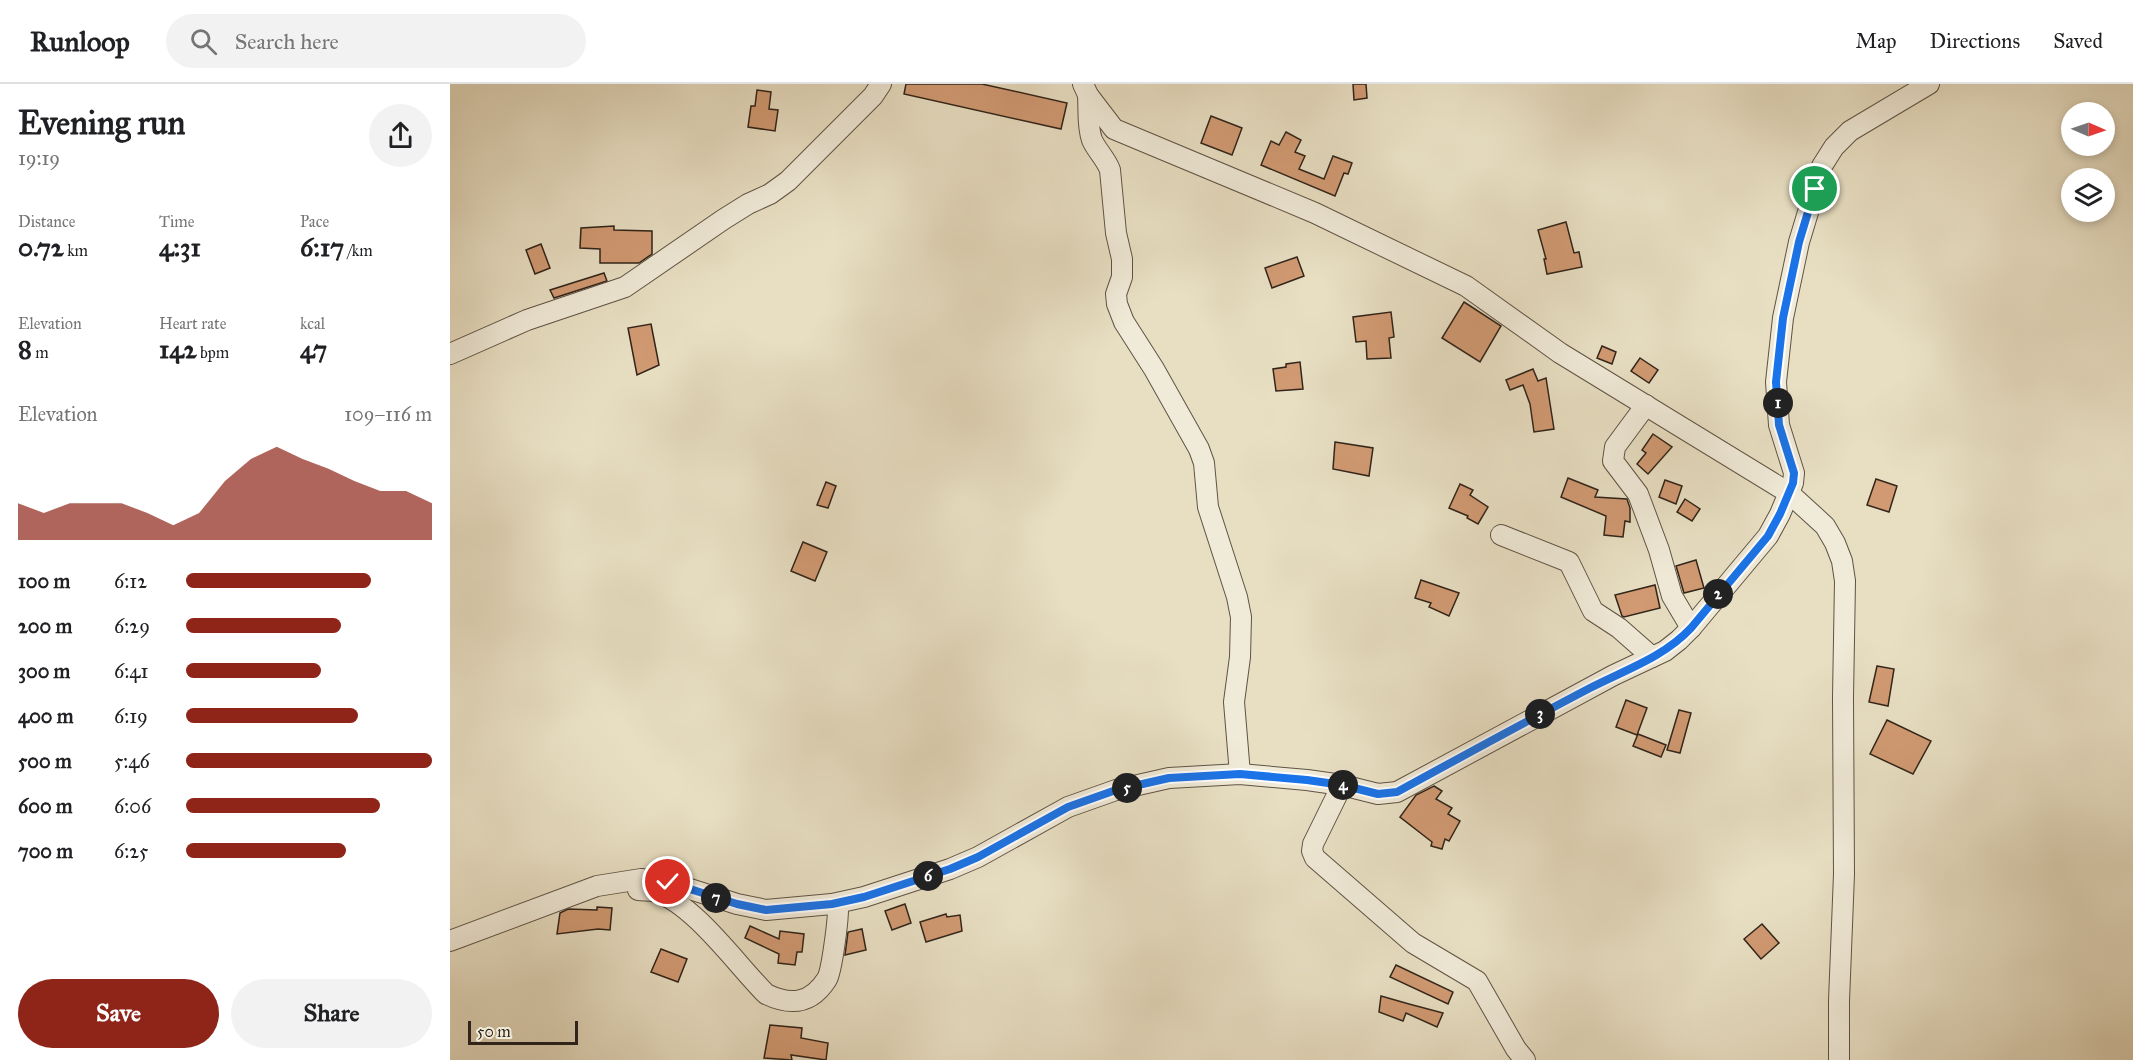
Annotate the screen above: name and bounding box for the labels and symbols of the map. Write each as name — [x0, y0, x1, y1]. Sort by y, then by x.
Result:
north arrow — [2061, 102, 2115, 156]
pin — [1789, 163, 1840, 214]
pin: 1 — [1763, 388, 1793, 418]
pin: 2 — [1703, 579, 1733, 609]
pin: 3 — [1525, 699, 1555, 729]
pin: 4 — [1328, 770, 1358, 800]
pin: 5 — [1112, 773, 1142, 803]
pin — [642, 856, 693, 907]
pin: 6 — [913, 861, 943, 891]
pin: 7 — [701, 883, 731, 913]
scale bar — [468, 1018, 578, 1046]

